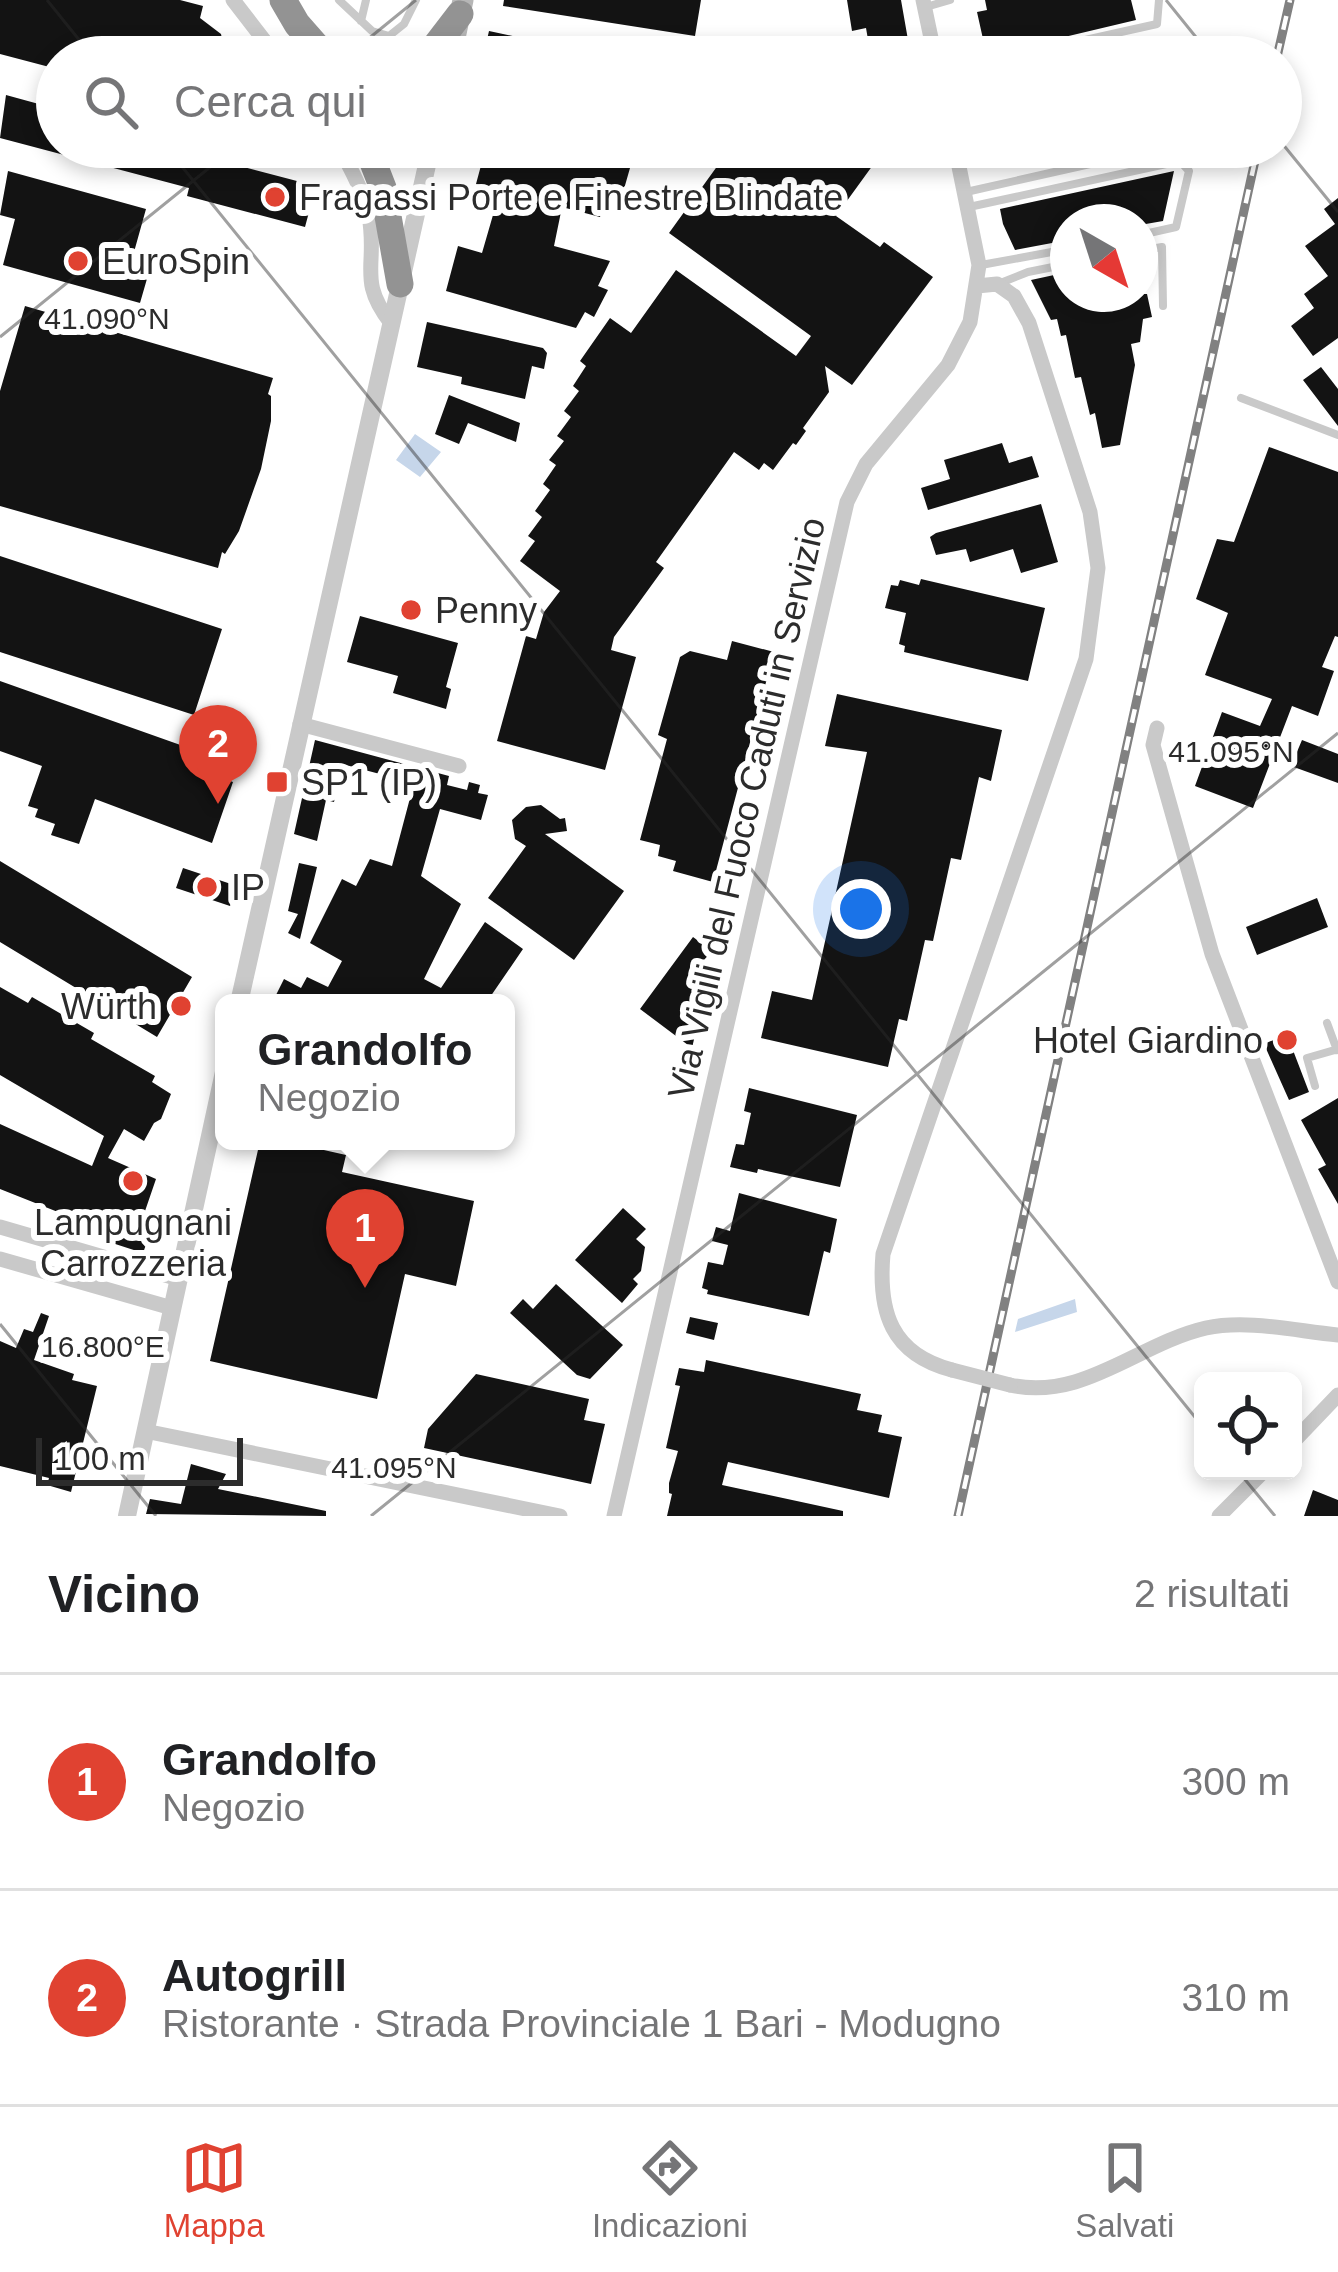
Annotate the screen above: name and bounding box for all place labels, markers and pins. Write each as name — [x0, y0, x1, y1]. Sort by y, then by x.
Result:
place label: Fragassi Porte e Finestre Blindate — [299, 177, 843, 218]
marker: Fragassi Porte e Finestre Blindate — [262, 184, 288, 210]
place label: EuroSpin — [102, 241, 250, 282]
marker: EuroSpin — [65, 248, 91, 274]
place label: Penny — [435, 590, 537, 631]
marker: Penny — [398, 597, 424, 623]
pin: 2 — [179, 705, 257, 804]
place label: SP1 (IP) — [301, 762, 437, 803]
marker: SP1 (IP) — [264, 769, 290, 795]
place label: IP — [231, 867, 265, 908]
marker: IP — [194, 874, 220, 900]
place label: Würth — [61, 986, 157, 1027]
marker: Würth — [168, 993, 194, 1019]
place label: Hotel Giardino — [1033, 1020, 1263, 1061]
marker: Hotel Giardino — [1274, 1027, 1300, 1053]
marker: Lampugnani Carrozzeria — [120, 1168, 146, 1194]
pin: 1 — [326, 1189, 404, 1288]
place label: Lampugnani Carrozzeria — [34, 1202, 232, 1284]

